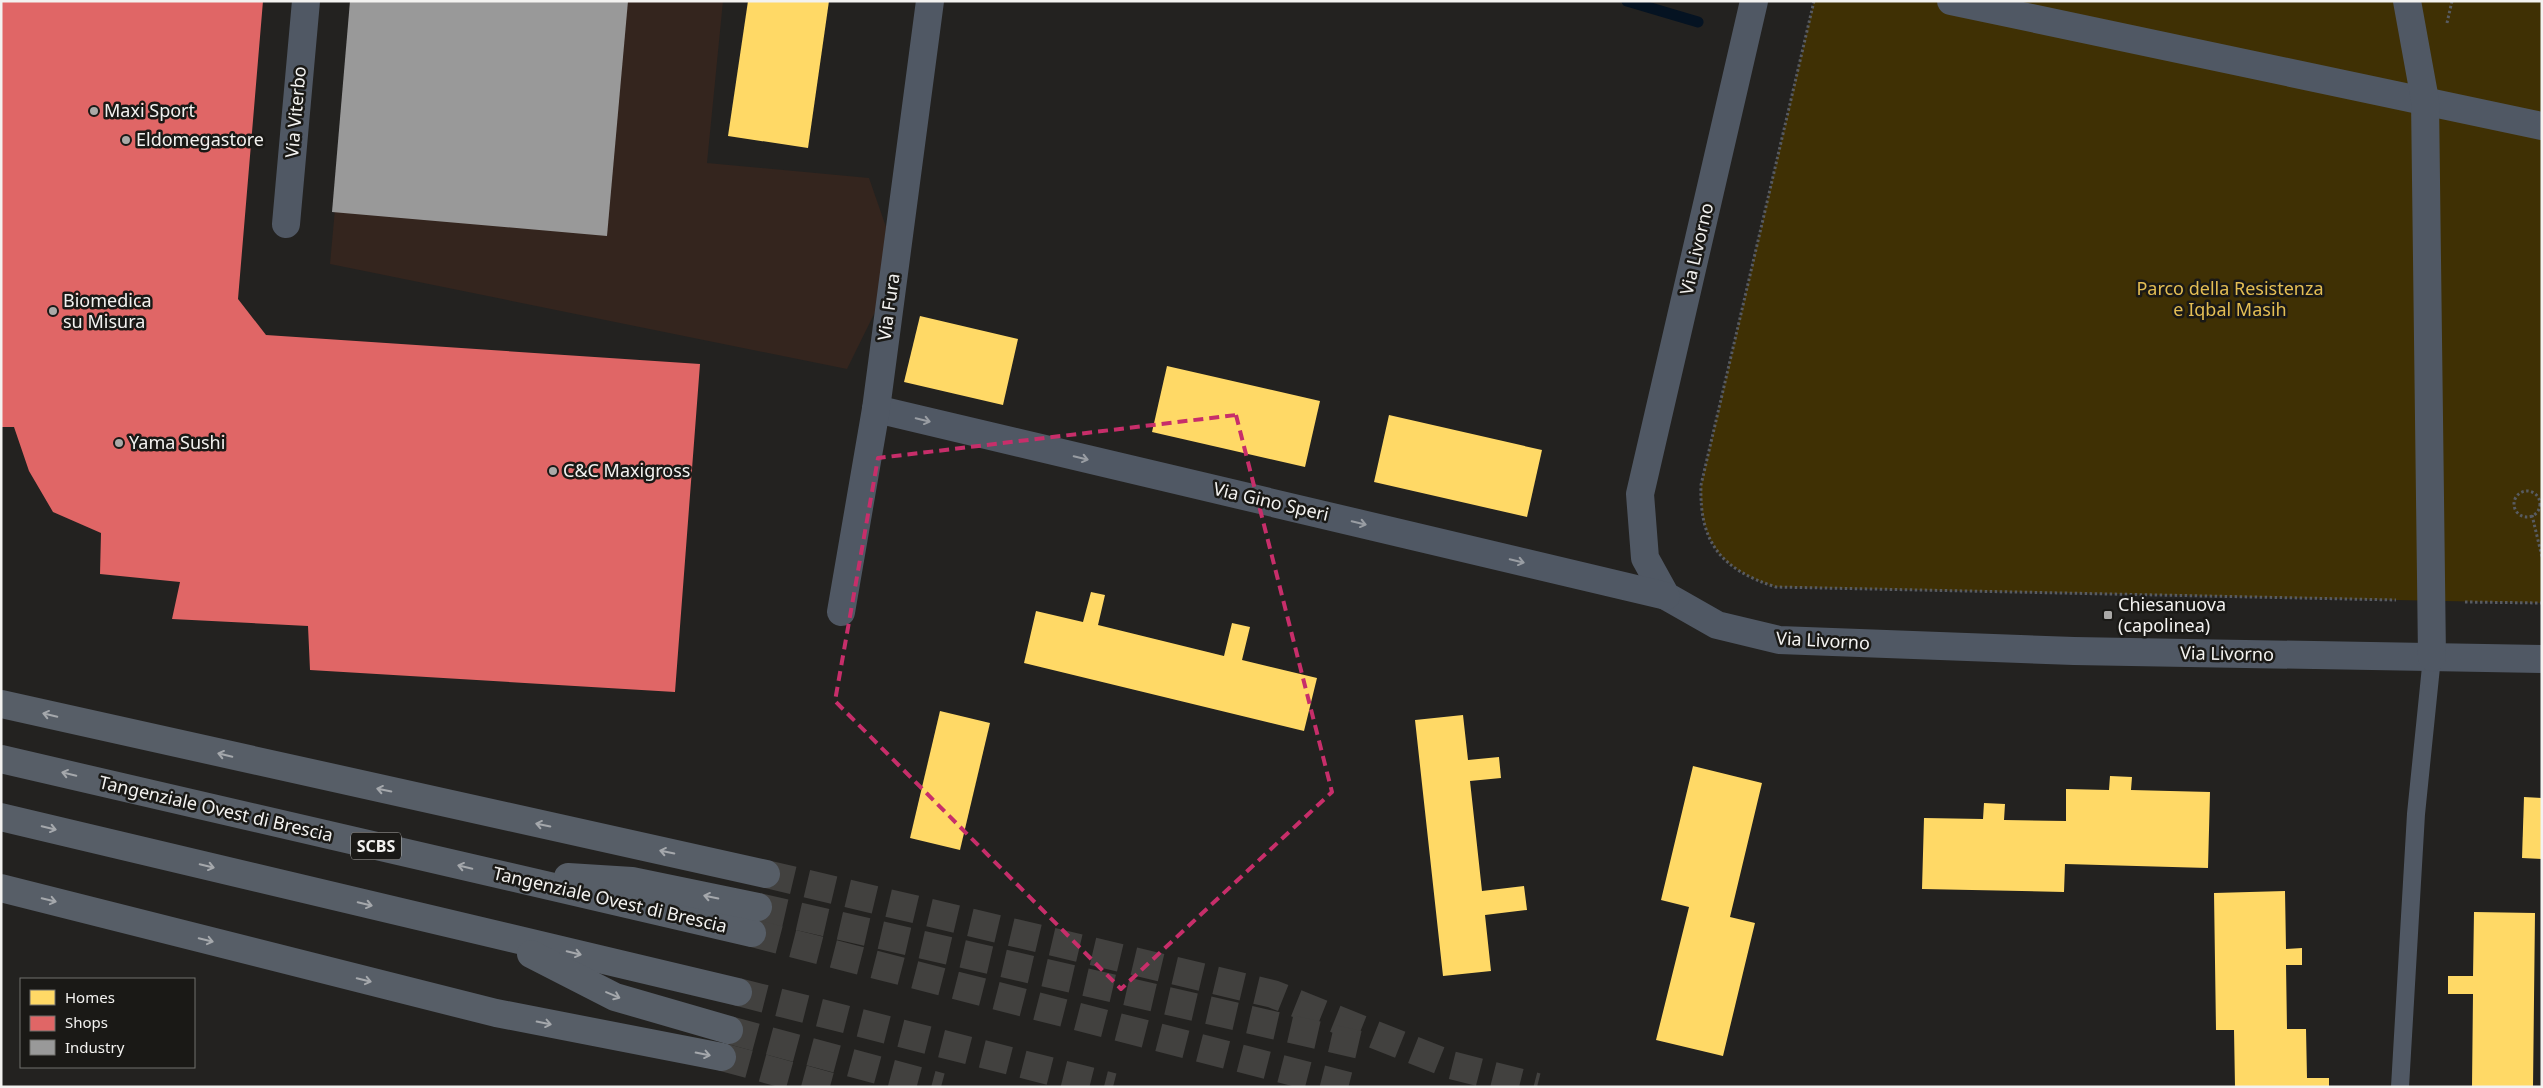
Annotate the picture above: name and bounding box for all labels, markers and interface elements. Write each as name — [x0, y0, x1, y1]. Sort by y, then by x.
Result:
street label: Via Viterbo — [279, 65, 311, 159]
place label: Maxi Sport — [104, 98, 196, 122]
marker: Maxi Sport — [88, 105, 100, 117]
place label: Eldomegastore — [136, 127, 264, 151]
marker: Eldomegastore — [120, 134, 132, 146]
street label: Via Livorno — [1674, 200, 1718, 297]
street label: Via Fura — [871, 272, 905, 342]
park label: Parco della Resistenza e Iqbal Masih — [2136, 276, 2324, 321]
place label: Biomedica su Misura — [63, 288, 152, 333]
marker: Biomedica su Misura — [47, 305, 59, 317]
one-way arrow — [915, 416, 931, 425]
place label: Yama Sushi — [129, 430, 225, 454]
marker: Yama Sushi — [113, 437, 125, 449]
one-way arrow — [1073, 454, 1089, 463]
place label: C&C Maxigross — [563, 458, 690, 482]
marker: C&C Maxigross — [547, 465, 559, 477]
street label: Via Gino Speri — [1211, 476, 1331, 526]
one-way arrow — [1350, 519, 1366, 528]
one-way arrow — [1509, 557, 1525, 566]
place label: Chiesanuova (capolinea) — [2118, 592, 2226, 637]
marker: Chiesanuova (capolinea) — [2102, 609, 2114, 621]
street label: Via Livorno — [1776, 626, 1871, 654]
street label: Via Livorno — [2180, 640, 2274, 666]
one-way arrow — [42, 710, 58, 719]
one-way arrow — [218, 750, 234, 759]
one-way arrow — [61, 769, 77, 778]
street label: Tangenziale Ovest di Brescia — [97, 769, 336, 847]
one-way arrow — [376, 785, 392, 794]
one-way arrow — [535, 820, 551, 829]
one-way arrow — [40, 824, 56, 833]
road number: SCBS — [351, 832, 401, 859]
one-way arrow — [659, 847, 675, 856]
street label: Tangenziale Ovest di Brescia — [491, 860, 730, 938]
one-way arrow — [198, 862, 214, 871]
one-way arrow — [458, 862, 474, 871]
one-way arrow — [703, 892, 719, 901]
one-way arrow — [40, 895, 56, 905]
one-way arrow — [356, 899, 372, 909]
one-way arrow — [198, 935, 214, 945]
one-way arrow — [566, 949, 582, 958]
one-way arrow — [355, 975, 371, 985]
legend — [20, 978, 195, 1068]
text: Homes — [65, 987, 115, 1007]
one-way arrow — [605, 991, 620, 1001]
text: Shops — [65, 1012, 108, 1032]
one-way arrow — [535, 1018, 551, 1028]
text: Industry — [65, 1037, 125, 1057]
one-way arrow — [695, 1049, 711, 1059]

